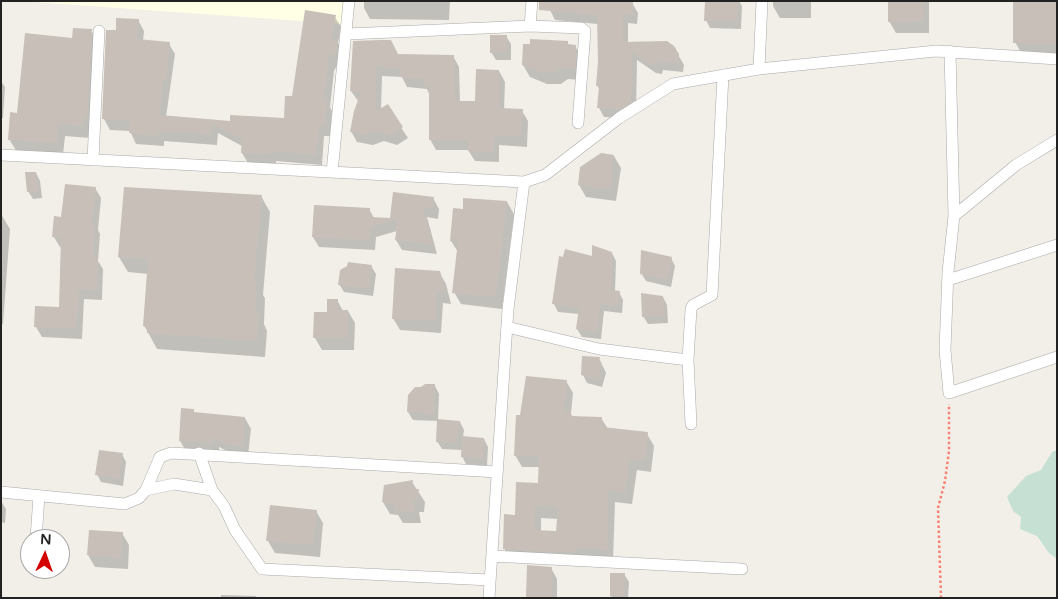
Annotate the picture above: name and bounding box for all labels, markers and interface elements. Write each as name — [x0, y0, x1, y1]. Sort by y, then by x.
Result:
north arrow — [20, 529, 70, 579]
text: N — [40, 531, 52, 548]

